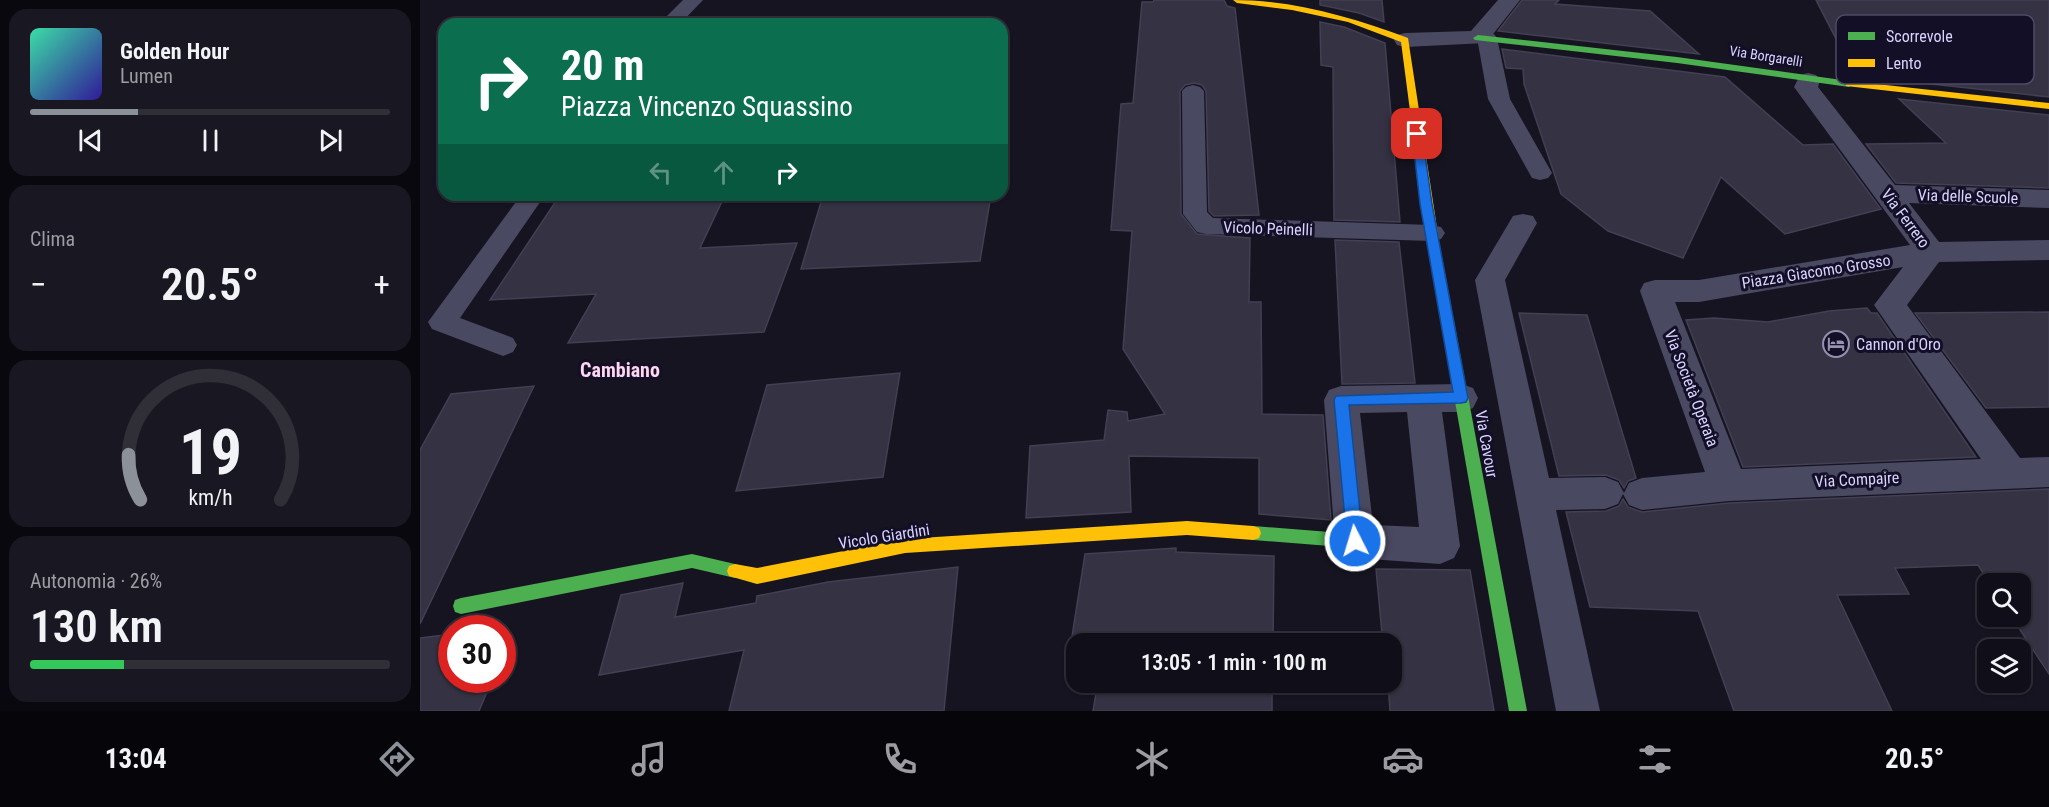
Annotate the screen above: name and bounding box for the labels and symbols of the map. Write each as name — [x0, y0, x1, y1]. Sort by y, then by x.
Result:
legend — [1836, 15, 2034, 84]
text: Scorrevole — [1886, 27, 1953, 46]
street label: Via Borgarelli — [1728, 42, 1804, 70]
text: Lento — [1886, 54, 1921, 73]
pin — [1391, 108, 1442, 159]
street label: Via Ferrero — [1877, 185, 1934, 252]
street label: Via delle Scuole — [1917, 185, 2019, 208]
street label: Vicolo Peinelli — [1223, 217, 1313, 240]
street label: Piazza Giacomo Grosso — [1740, 250, 1892, 293]
street label: Via Società Operaia — [1661, 327, 1723, 449]
hotel icon: Cannon d'Oro — [1821, 329, 1851, 359]
place label: Cannon d'Oro — [1856, 335, 1941, 354]
district label: Cambiano — [580, 358, 660, 382]
street label: Via Cavour — [1471, 409, 1502, 479]
street label: Via Compajre — [1814, 468, 1900, 491]
position arrow — [1323, 509, 1387, 573]
street label: Vicolo Giardini — [837, 520, 931, 553]
speed limit sign: 30 — [438, 615, 516, 693]

